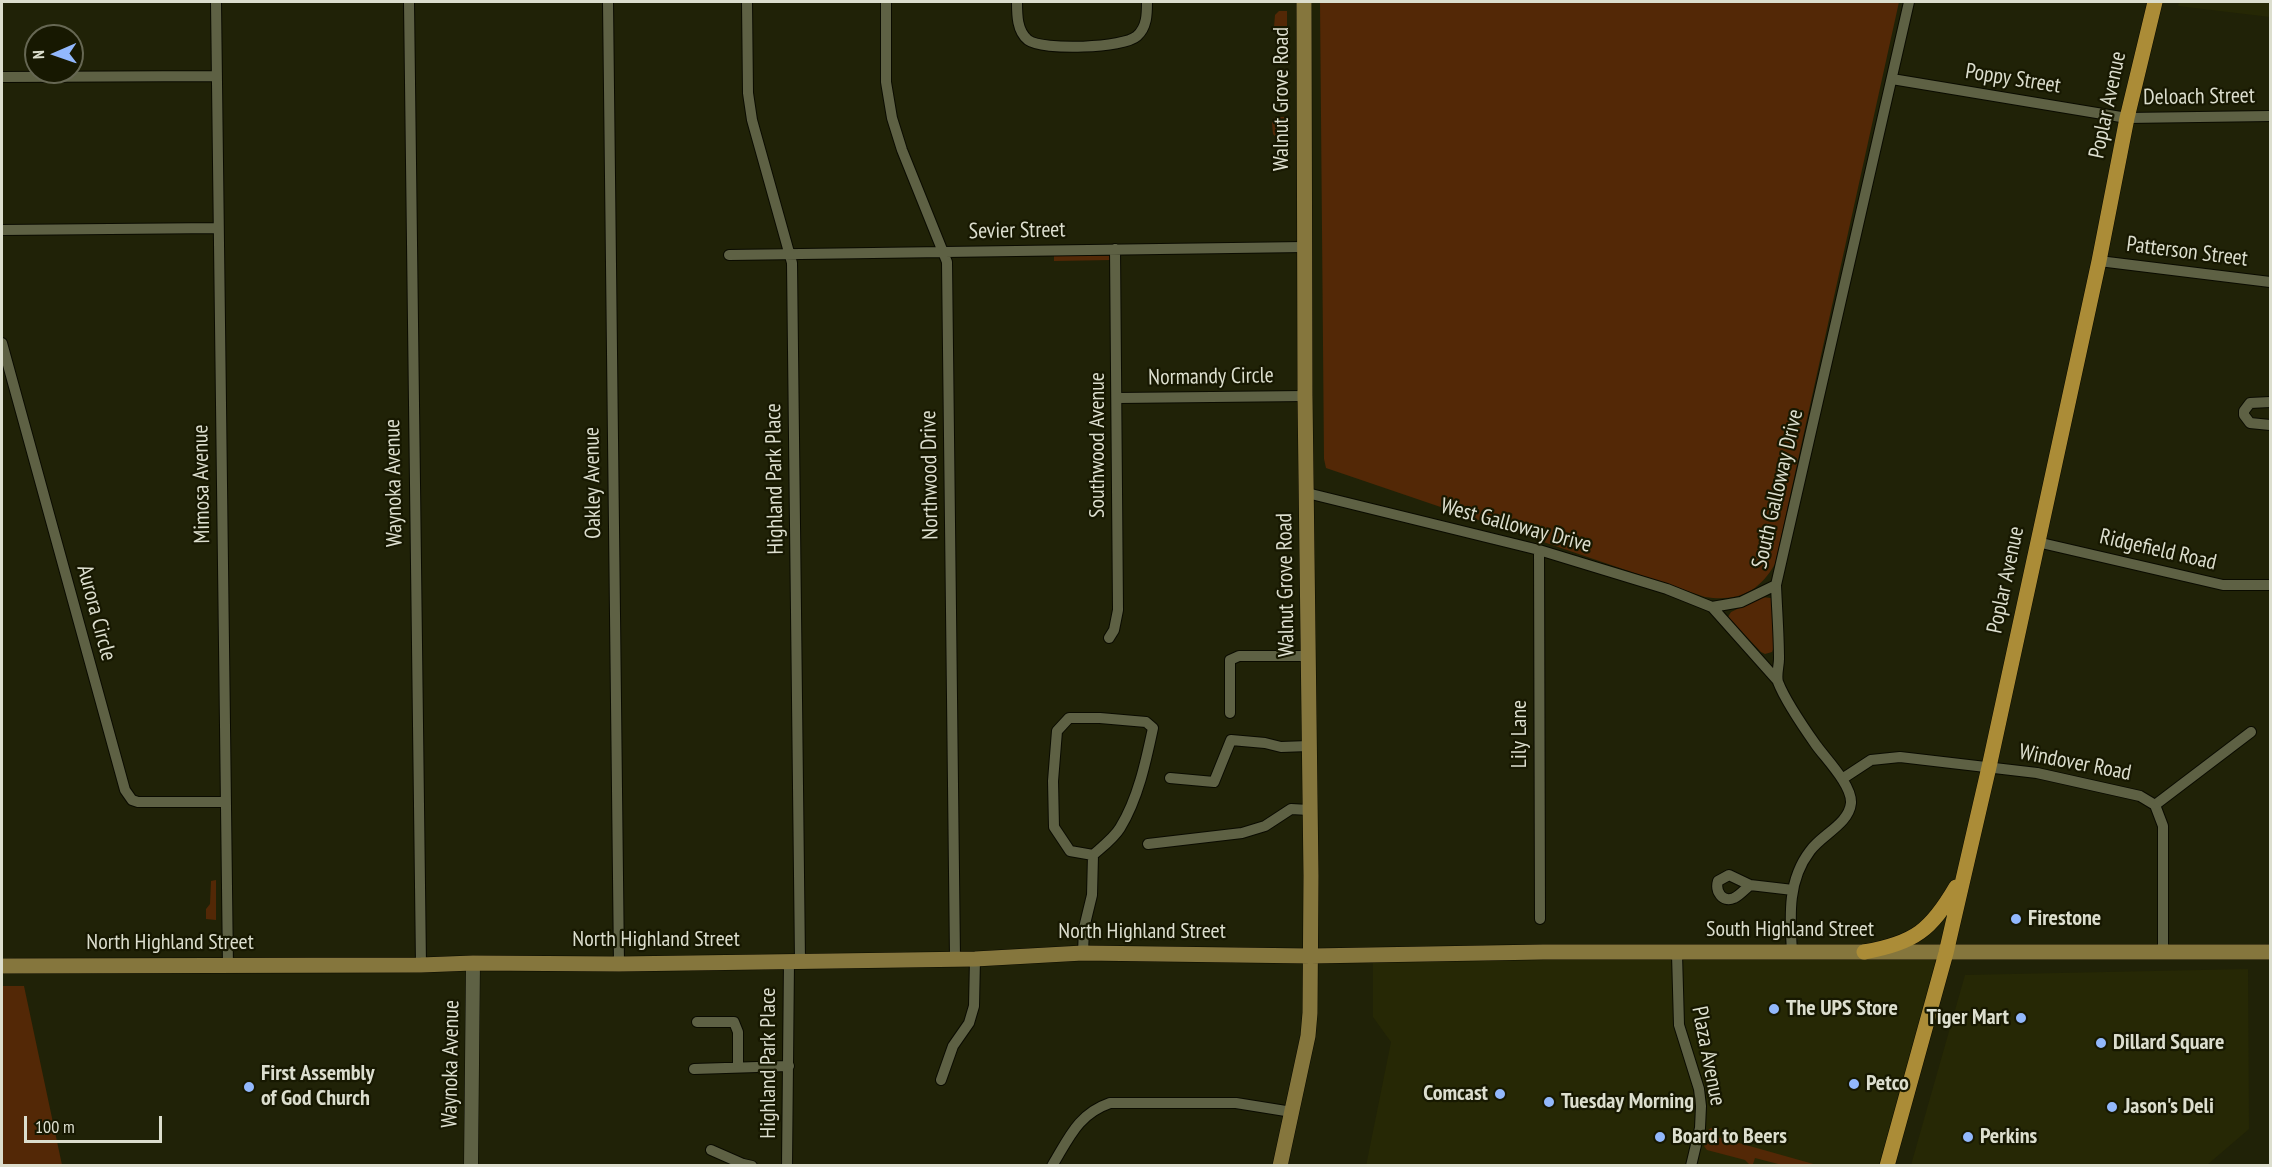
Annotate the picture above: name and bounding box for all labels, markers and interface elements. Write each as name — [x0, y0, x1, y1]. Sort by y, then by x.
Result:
north arrow — [24, 24, 84, 84]
street label: Walnut Grove Road — [1269, 27, 1295, 171]
street label: Poplar Avenue — [2084, 49, 2132, 161]
text: N — [28, 50, 48, 59]
street label: Poppy Street — [1963, 58, 2063, 100]
street label: Deloach Street — [2143, 83, 2255, 111]
street label: Sevier Street — [968, 217, 1066, 245]
street label: Patterson Street — [2125, 231, 2249, 273]
street label: Normandy Circle — [1148, 363, 1274, 391]
street label: Southwood Avenue — [1085, 372, 1111, 518]
street label: Highland Park Place — [760, 403, 790, 555]
street label: South Galloway Drive — [1747, 407, 1809, 571]
street label: Northwood Drive — [916, 410, 944, 540]
street label: Waynoka Avenue — [380, 419, 408, 547]
street label: Mimosa Avenue — [188, 424, 216, 544]
street label: Oakley Avenue — [579, 427, 607, 539]
street label: West Galloway Drive — [1438, 493, 1594, 559]
street label: Walnut Grove Road — [1272, 513, 1300, 657]
street label: Poplar Avenue — [1982, 524, 2030, 636]
street label: Ridgefield Road — [2097, 524, 2219, 576]
street label: Aurora Circle — [71, 562, 121, 664]
street label: Lily Lane — [1507, 700, 1533, 768]
street label: Windover Road — [2017, 739, 2133, 787]
place label: Firestone — [2028, 906, 2101, 932]
marker: Firestone — [2009, 912, 2023, 926]
street label: South Highland Street — [1706, 917, 1874, 943]
street label: North Highland Street — [1058, 919, 1226, 945]
street label: North Highland Street — [572, 927, 740, 953]
street label: North Highland Street — [86, 930, 254, 956]
street label: Highland Park Place — [756, 987, 782, 1139]
place label: The UPS Store — [1786, 996, 1898, 1022]
street label: Waynoka Avenue — [437, 1000, 465, 1128]
marker: The UPS Store — [1767, 1002, 1781, 1016]
street label: Plaza Avenue — [1685, 1004, 1731, 1108]
place label: Tiger Mart — [1926, 1005, 2009, 1031]
marker: Tiger Mart — [2014, 1011, 2028, 1025]
place label: Dillard Square — [2113, 1030, 2224, 1056]
marker: Dillard Square — [2094, 1036, 2108, 1050]
place label: First Assembly of God Church — [261, 1061, 375, 1112]
place label: Petco — [1866, 1071, 1909, 1097]
marker: Petco — [1847, 1077, 1861, 1091]
marker: First Assembly of God Church — [242, 1080, 256, 1094]
place label: Comcast — [1423, 1081, 1488, 1107]
marker: Comcast — [1493, 1087, 1507, 1101]
place label: Tuesday Morning — [1561, 1089, 1694, 1115]
place label: Jason's Deli — [2124, 1094, 2214, 1120]
marker: Tuesday Morning — [1542, 1095, 1556, 1109]
marker: Jason's Deli — [2105, 1100, 2119, 1114]
scale bar — [27, 1104, 165, 1142]
text: 100 m — [35, 1115, 75, 1138]
place label: Board to Beers — [1672, 1124, 1787, 1150]
place label: Perkins — [1980, 1124, 2037, 1150]
marker: Board to Beers — [1653, 1130, 1667, 1144]
marker: Perkins — [1961, 1130, 1975, 1144]

